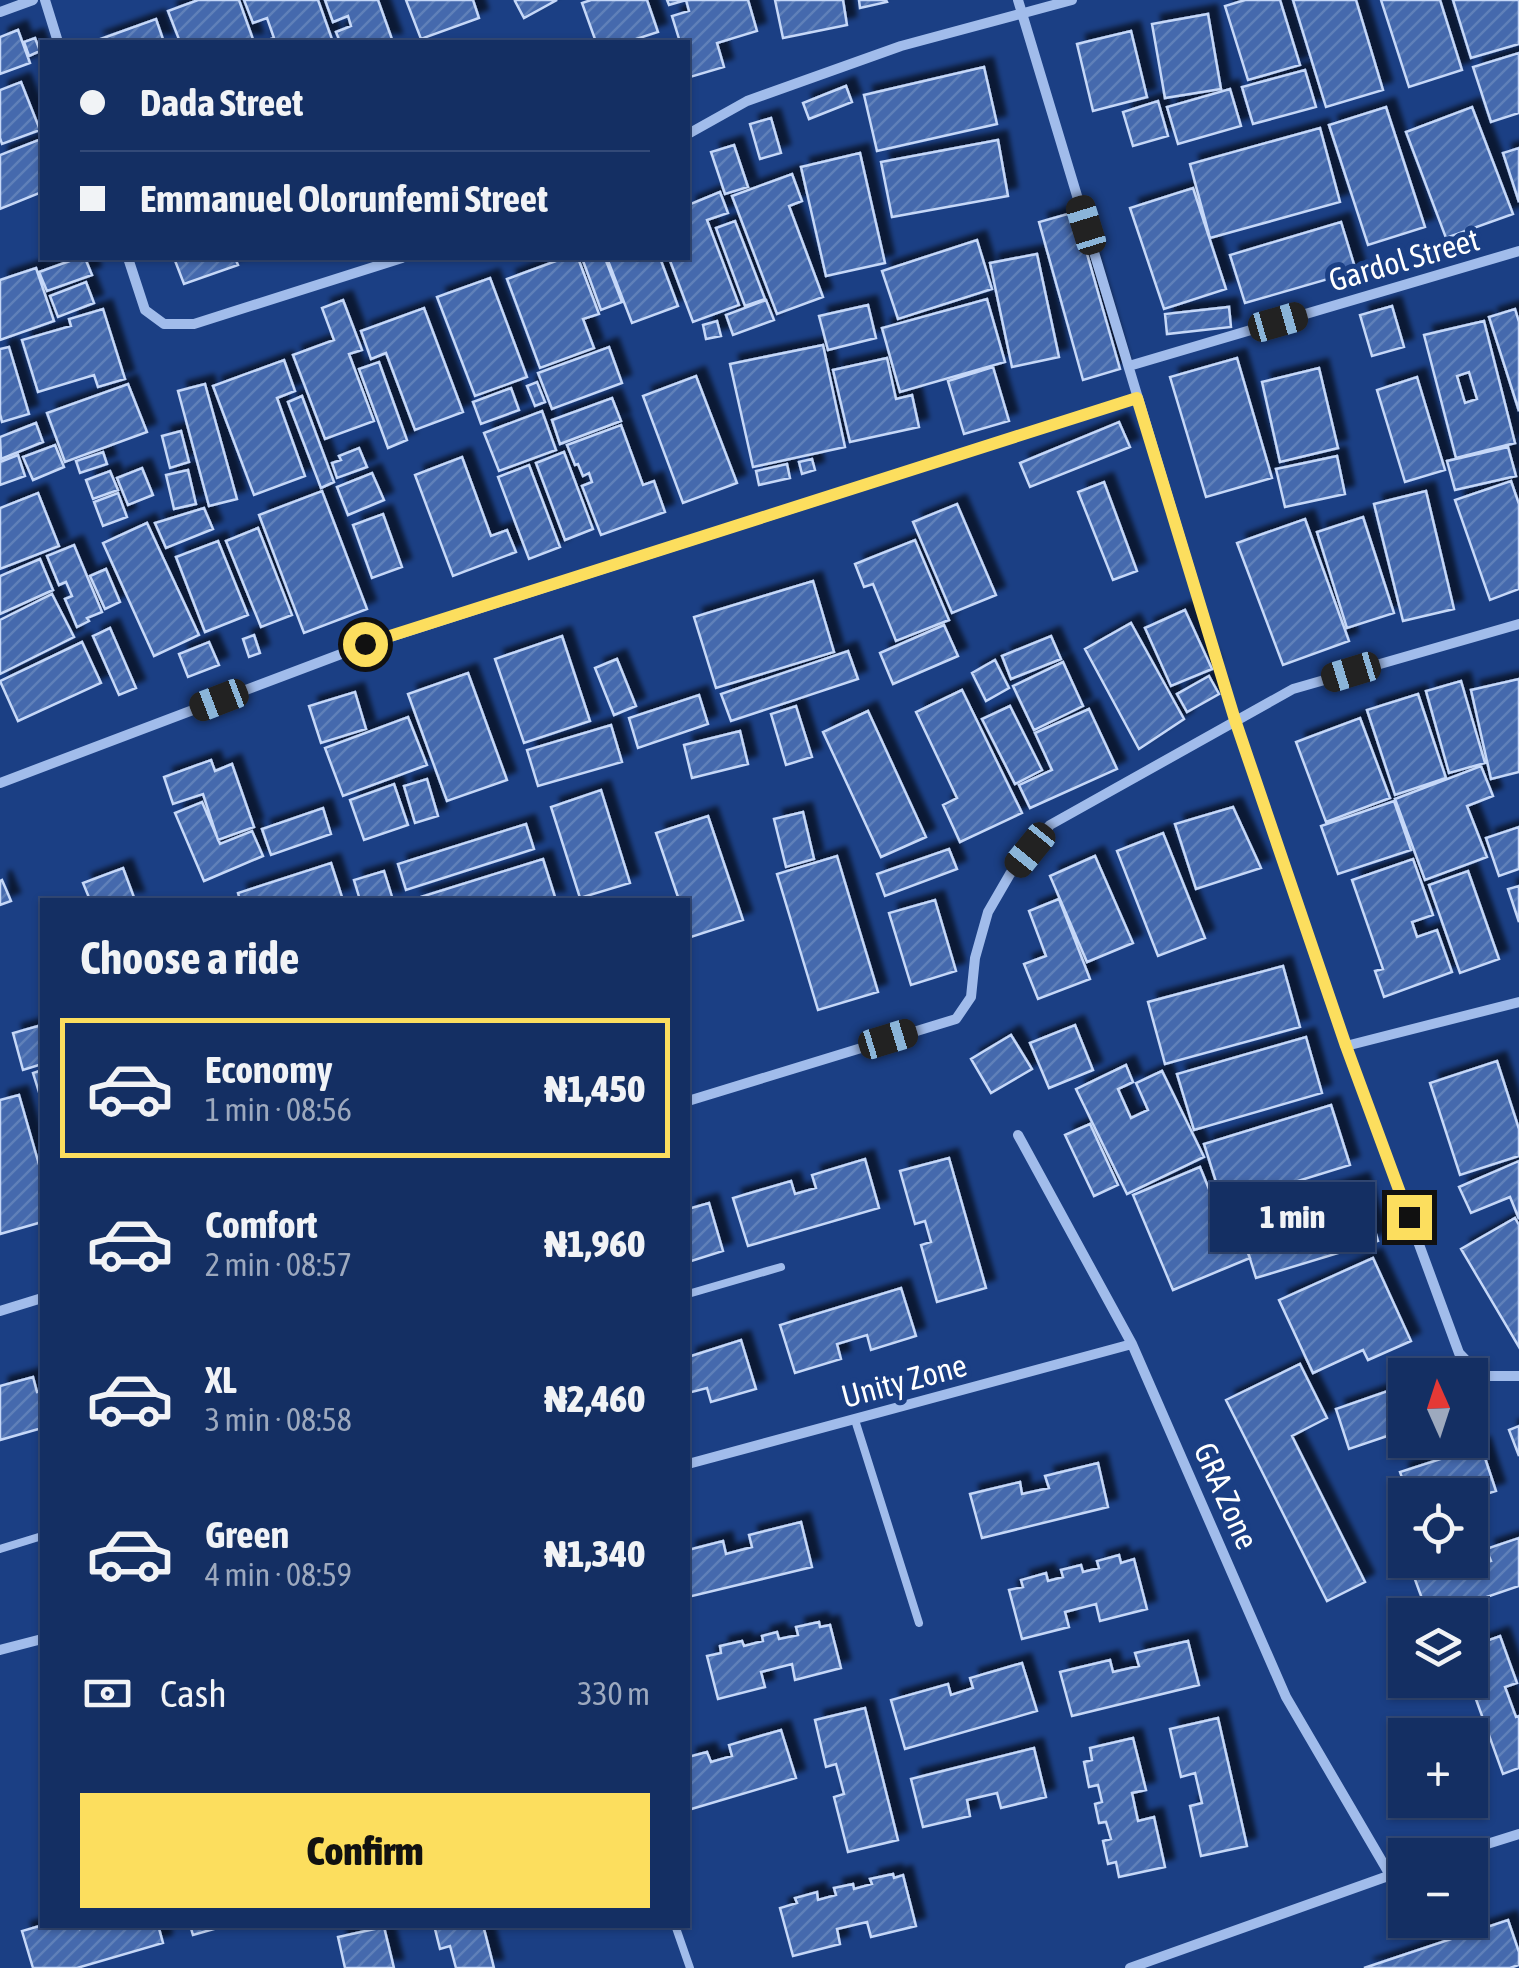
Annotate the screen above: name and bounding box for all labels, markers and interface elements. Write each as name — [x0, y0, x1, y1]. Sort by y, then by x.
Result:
text: Dada Street — [140, 81, 303, 124]
text: Emmanuel Olorunfemi Street — [140, 177, 548, 220]
car — [1063, 192, 1109, 258]
street label: Gardol Street — [1324, 220, 1483, 299]
car — [1245, 299, 1311, 345]
route start — [343, 622, 388, 667]
car — [1318, 649, 1384, 695]
car — [186, 675, 252, 725]
car — [999, 817, 1061, 883]
text: Choose a ride — [80, 932, 299, 984]
car — [855, 1016, 921, 1062]
icon: car — [85, 1043, 175, 1133]
text: Economy — [205, 1048, 332, 1091]
text: ₦1,450 — [544, 1067, 645, 1110]
text: 1 min · 08:56 — [205, 1091, 352, 1128]
callout: 1 min — [1209, 1182, 1374, 1252]
route end — [1387, 1195, 1432, 1240]
icon: car — [85, 1198, 175, 1288]
text: 1 min — [1260, 1198, 1325, 1235]
text: Comfort — [205, 1203, 317, 1246]
text: ₦1,960 — [544, 1222, 645, 1265]
text: 2 min · 08:57 — [205, 1246, 352, 1283]
street label: Unity Zone — [837, 1346, 971, 1415]
icon: car — [85, 1353, 175, 1443]
text: XL — [205, 1358, 237, 1401]
north arrow — [1388, 1358, 1488, 1458]
map controls — [1388, 1358, 1488, 1938]
text: ₦2,460 — [544, 1377, 645, 1420]
text: 3 min · 08:58 — [205, 1401, 352, 1438]
street label: GRA Zone — [1187, 1437, 1266, 1555]
button: locate — [1388, 1478, 1488, 1578]
icon: car — [85, 1508, 175, 1598]
text: Green — [205, 1513, 289, 1556]
text: ₦1,340 — [544, 1532, 645, 1575]
text: 4 min · 08:59 — [205, 1556, 352, 1593]
button: layers — [1388, 1598, 1488, 1698]
icon: cash — [80, 1666, 135, 1721]
text: Cash — [160, 1672, 227, 1715]
text: 330 m — [577, 1675, 650, 1712]
button: + — [1388, 1718, 1488, 1818]
button: Confirm — [80, 1793, 650, 1908]
button: − — [1388, 1838, 1488, 1938]

